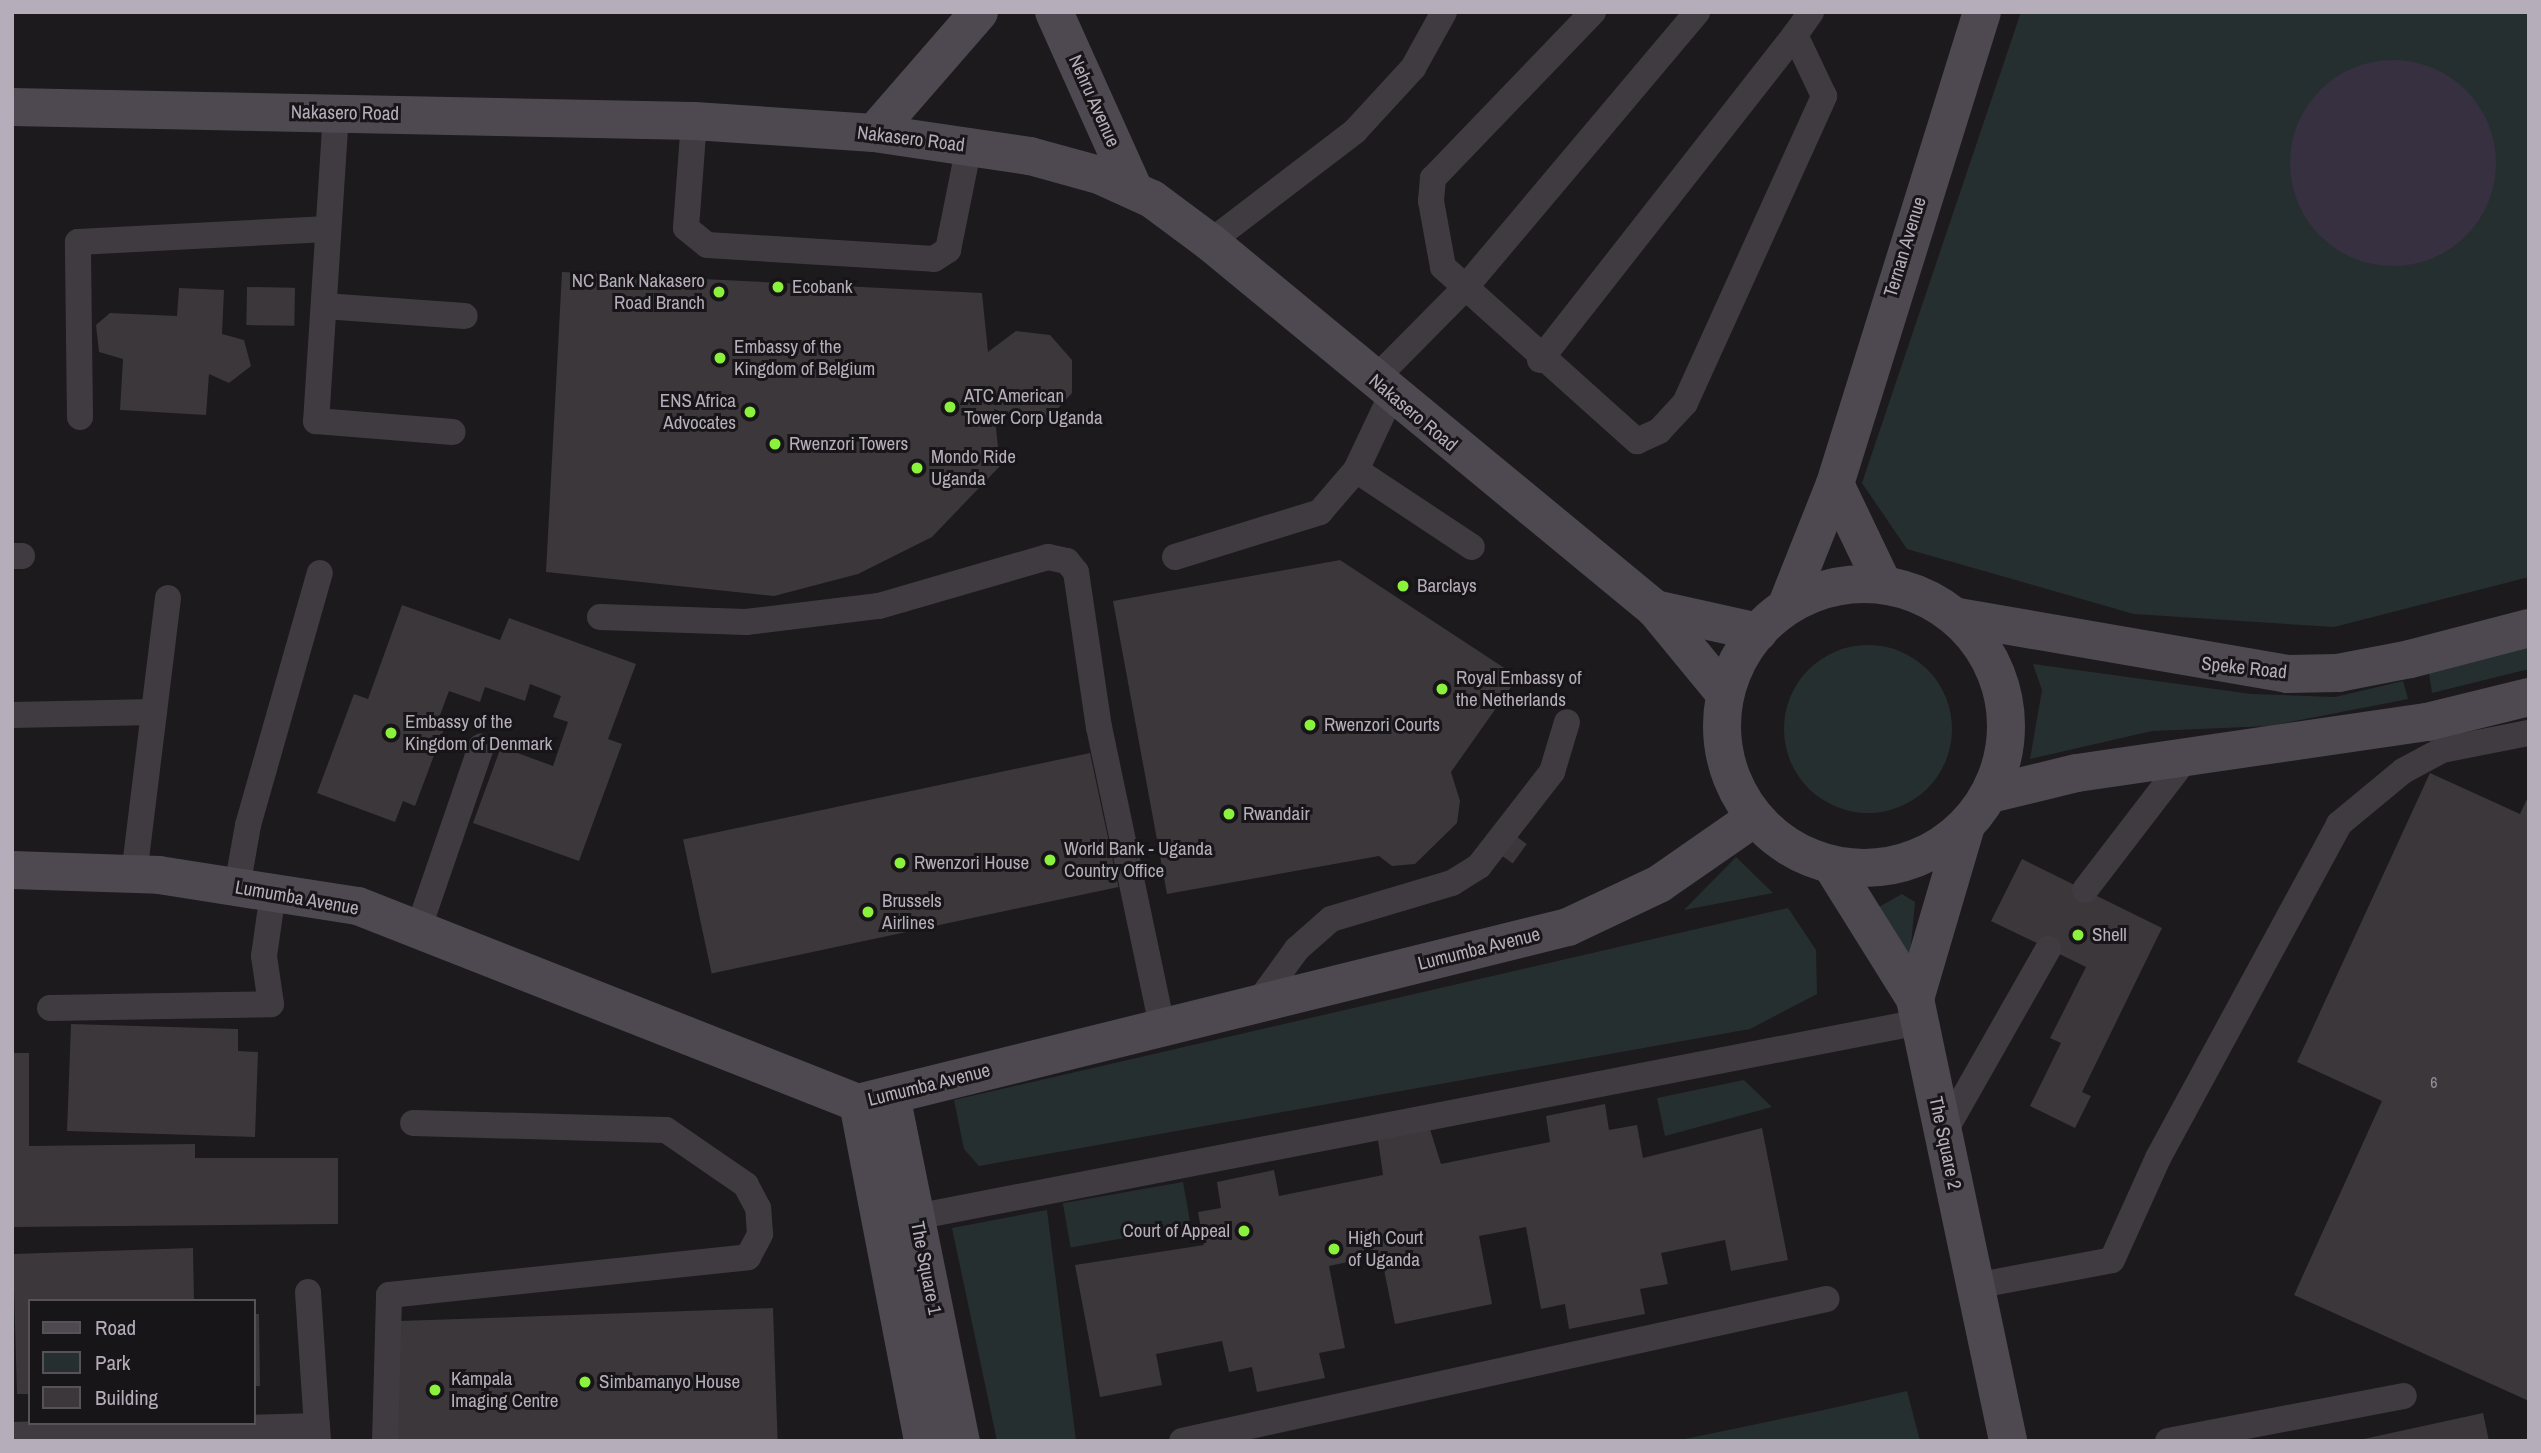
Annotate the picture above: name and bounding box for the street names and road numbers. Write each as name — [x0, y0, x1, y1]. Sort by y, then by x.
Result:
street label: Nehru Avenue — [1063, 51, 1125, 151]
street label: Nakasero Road — [291, 101, 399, 125]
street label: Nakasero Road — [856, 121, 966, 157]
street label: Ternan Avenue — [1879, 194, 1931, 300]
street label: Nakasero Road — [1364, 369, 1462, 457]
street label: Speke Road — [2200, 652, 2288, 684]
street label: Lumumba Avenue — [233, 876, 361, 920]
street label: Lumumba Avenue — [1415, 923, 1543, 975]
street label: Lumumba Avenue — [865, 1059, 993, 1111]
street label: The Square 2 — [1924, 1094, 1966, 1192]
street label: The Square 1 — [906, 1219, 946, 1317]

